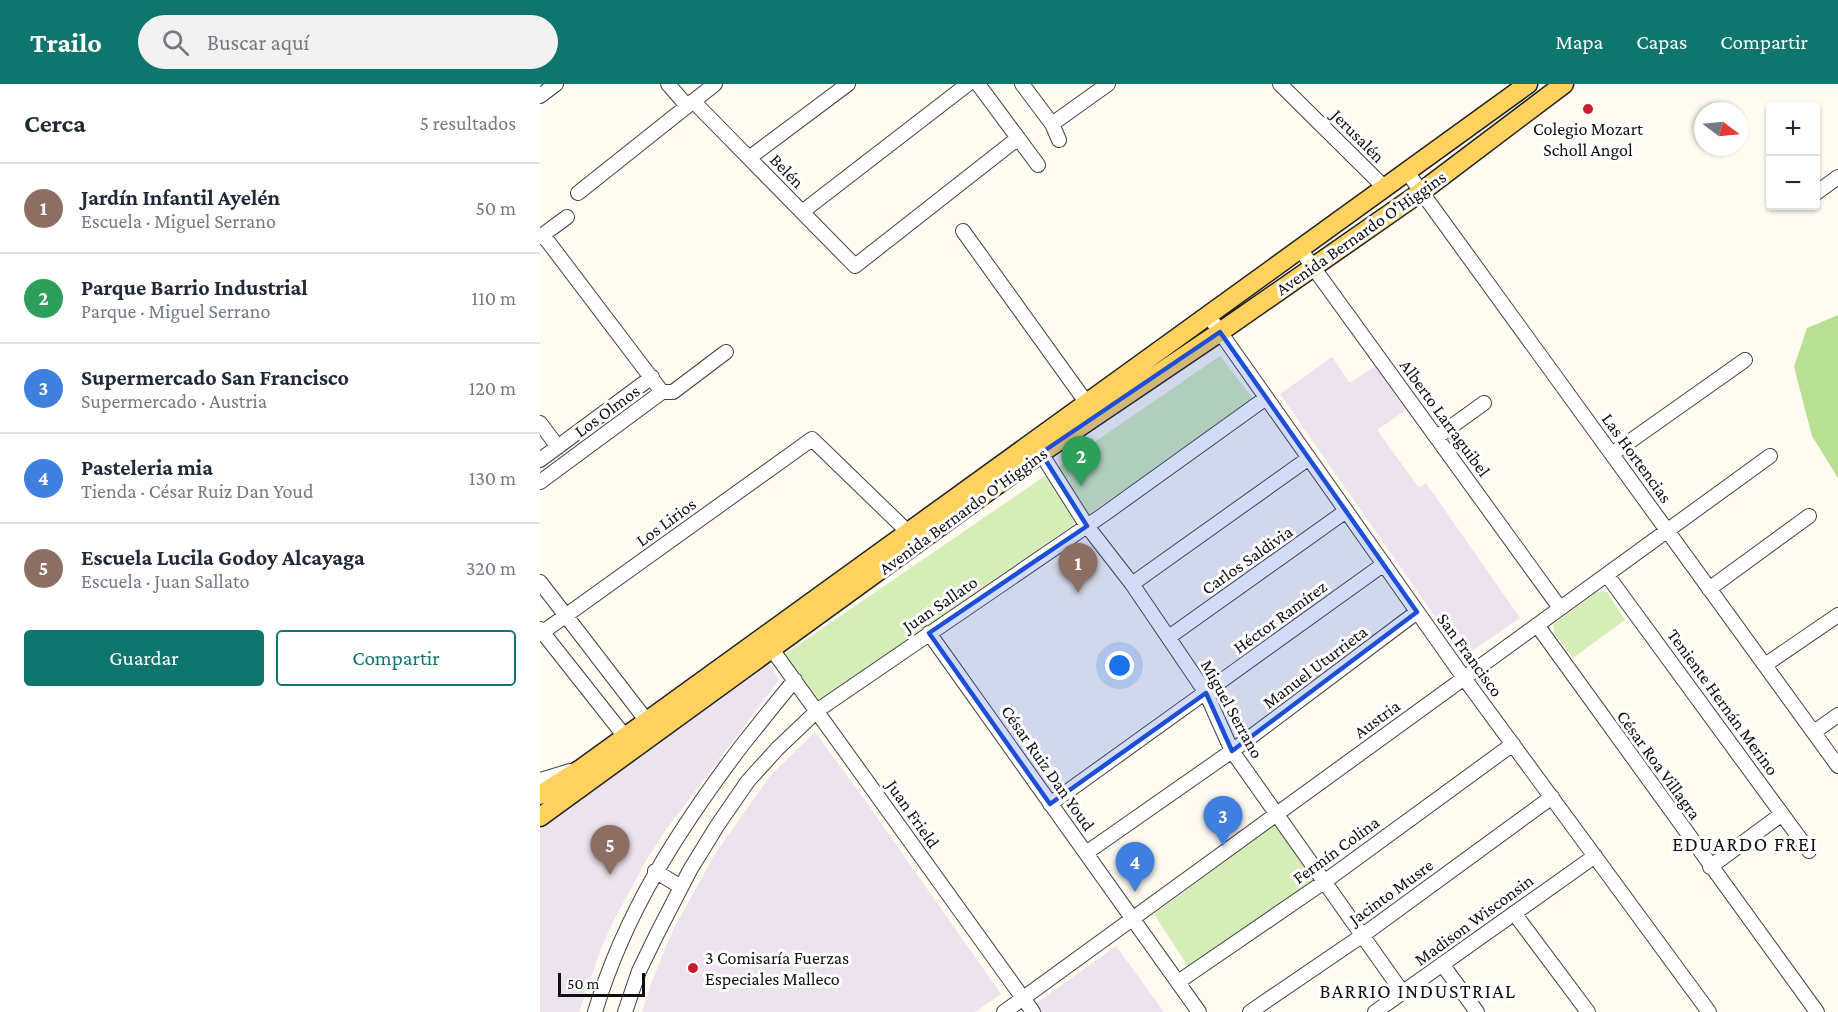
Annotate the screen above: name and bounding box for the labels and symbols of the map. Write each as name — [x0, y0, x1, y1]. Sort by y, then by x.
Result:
marker: Colegio Mozart Scholl Angol — [1581, 102, 1595, 116]
north arrow — [1694, 102, 1748, 156]
street label: Jerusalén — [1326, 104, 1389, 167]
place label: Colegio Mozart Scholl Angol — [1533, 119, 1644, 160]
street label: Belén — [766, 150, 808, 193]
street label: Avenida Bernardo O'Higgins — [1272, 167, 1450, 299]
street label: Alberto Larraguibel — [1396, 356, 1494, 481]
street label: Los Olmos — [571, 381, 643, 441]
street label: Las Hortencias — [1598, 409, 1676, 507]
pin: 2 — [1062, 436, 1100, 486]
street label: Avenida Bernardo O'Higgins — [875, 443, 1051, 579]
street label: Los Lirios — [632, 494, 700, 550]
street label: Carlos Saldivia — [1198, 521, 1296, 599]
pin: 1 — [1058, 544, 1098, 593]
street label: Juan Sallato — [897, 572, 981, 637]
street label: Héctor Ramírez — [1229, 576, 1331, 658]
street label: San Francisco — [1433, 609, 1507, 701]
street label: Manuel Uturrieta — [1259, 621, 1371, 713]
street label: Teniente Hernán Merino — [1663, 625, 1783, 779]
your location — [1105, 651, 1134, 680]
street label: Miguel Serrano — [1197, 656, 1267, 762]
street label: Austria — [1350, 696, 1404, 742]
street label: César Ruiz Dan Youd — [997, 702, 1099, 835]
street label: César Roa Villagra — [1613, 707, 1705, 823]
street label: Juan Frield — [881, 775, 944, 852]
pin: 3 — [1204, 796, 1242, 846]
street label: Fermín Colina — [1289, 812, 1383, 888]
pin: 5 — [590, 826, 630, 875]
district label: EDUARDO FREI — [1672, 833, 1818, 855]
pin: 4 — [1116, 842, 1154, 892]
street label: Jacinto Musre — [1343, 855, 1437, 930]
street label: Madison Wisconsin — [1411, 870, 1538, 970]
place label: 3 Comisaría Fuerzas Especiales Malleco — [705, 948, 849, 989]
marker: 3 Comisaría Fuerzas Especiales Malleco — [686, 961, 700, 975]
scale bar — [558, 970, 645, 998]
district label: BARRIO INDUSTRIAL — [1319, 980, 1517, 1002]

